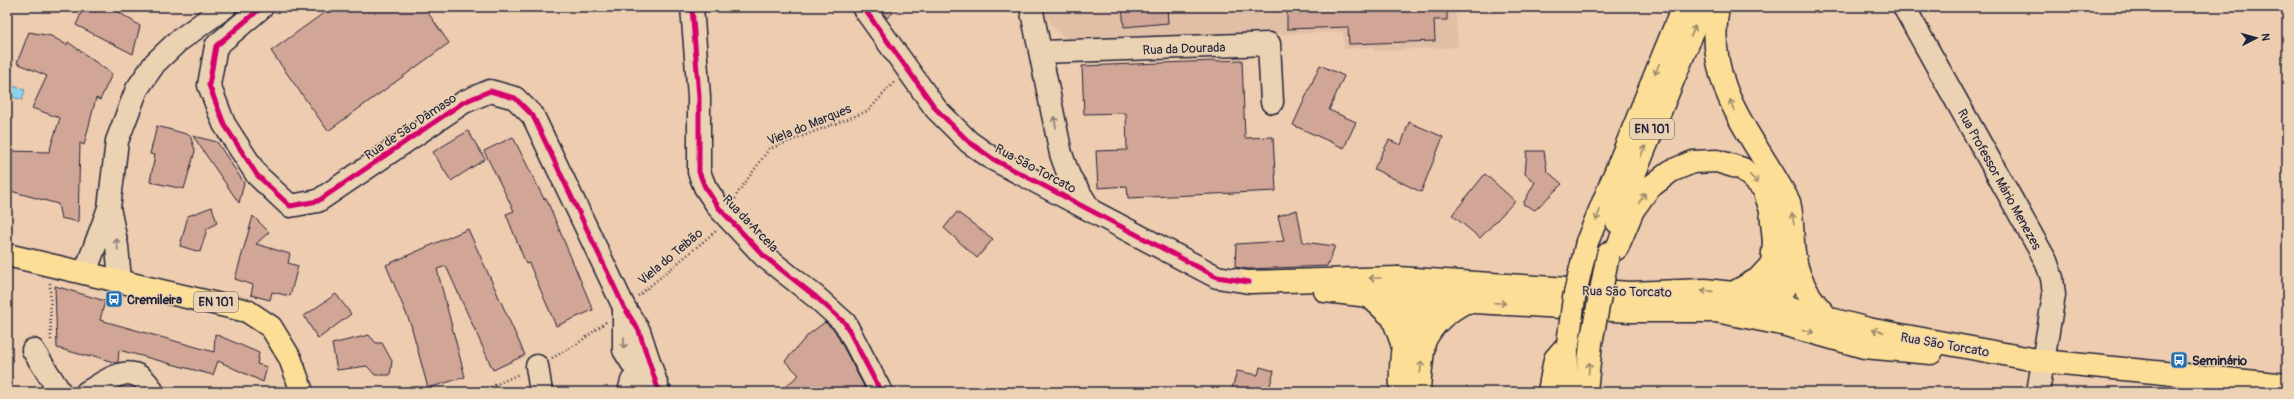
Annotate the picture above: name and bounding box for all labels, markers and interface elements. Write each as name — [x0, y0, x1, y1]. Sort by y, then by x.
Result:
north arrow — [2236, 18, 2276, 58]
one-way arrow — [1690, 25, 1697, 37]
text: N — [2259, 33, 2272, 42]
street label: Rua da Dourada — [1142, 40, 1226, 58]
one-way arrow — [1653, 62, 1661, 74]
street label: Rua de São Dâmaso — [362, 90, 460, 163]
one-way arrow — [1727, 99, 1735, 111]
street label: Viela do Marques — [765, 101, 854, 149]
street label: Rua Professor Mário Menezes — [1954, 106, 2045, 253]
one-way arrow — [1050, 116, 1058, 129]
road number: EN 101 — [1630, 119, 1674, 139]
street label: Rua São Torcato — [992, 141, 1079, 197]
one-way arrow — [1640, 145, 1648, 157]
one-way arrow — [1749, 174, 1759, 184]
street label: Rua da Arcela — [719, 192, 782, 256]
one-way arrow — [1638, 192, 1646, 203]
one-way arrow — [1593, 209, 1601, 221]
one-way arrow — [1789, 213, 1797, 226]
street label: Viela do Teibão — [635, 225, 706, 288]
one-way arrow — [112, 238, 120, 251]
one-way arrow — [1369, 274, 1382, 282]
street label: Rua São Torcato — [1582, 283, 1672, 301]
one-way arrow — [1701, 287, 1714, 294]
bus stop icon: Cremileira — [104, 289, 124, 309]
place label: Cremileira — [127, 292, 182, 308]
road number: EN 101 — [194, 292, 238, 312]
one-way arrow — [1493, 300, 1506, 307]
one-way arrow — [1871, 326, 1884, 334]
one-way arrow — [1802, 328, 1815, 336]
street label: Rua São Torcato — [1899, 329, 1990, 361]
one-way arrow — [620, 336, 628, 349]
bus stop icon: Seminário — [2169, 350, 2189, 370]
place label: Seminário — [2192, 353, 2247, 369]
one-way arrow — [1417, 361, 1424, 374]
one-way arrow — [1585, 362, 1592, 375]

